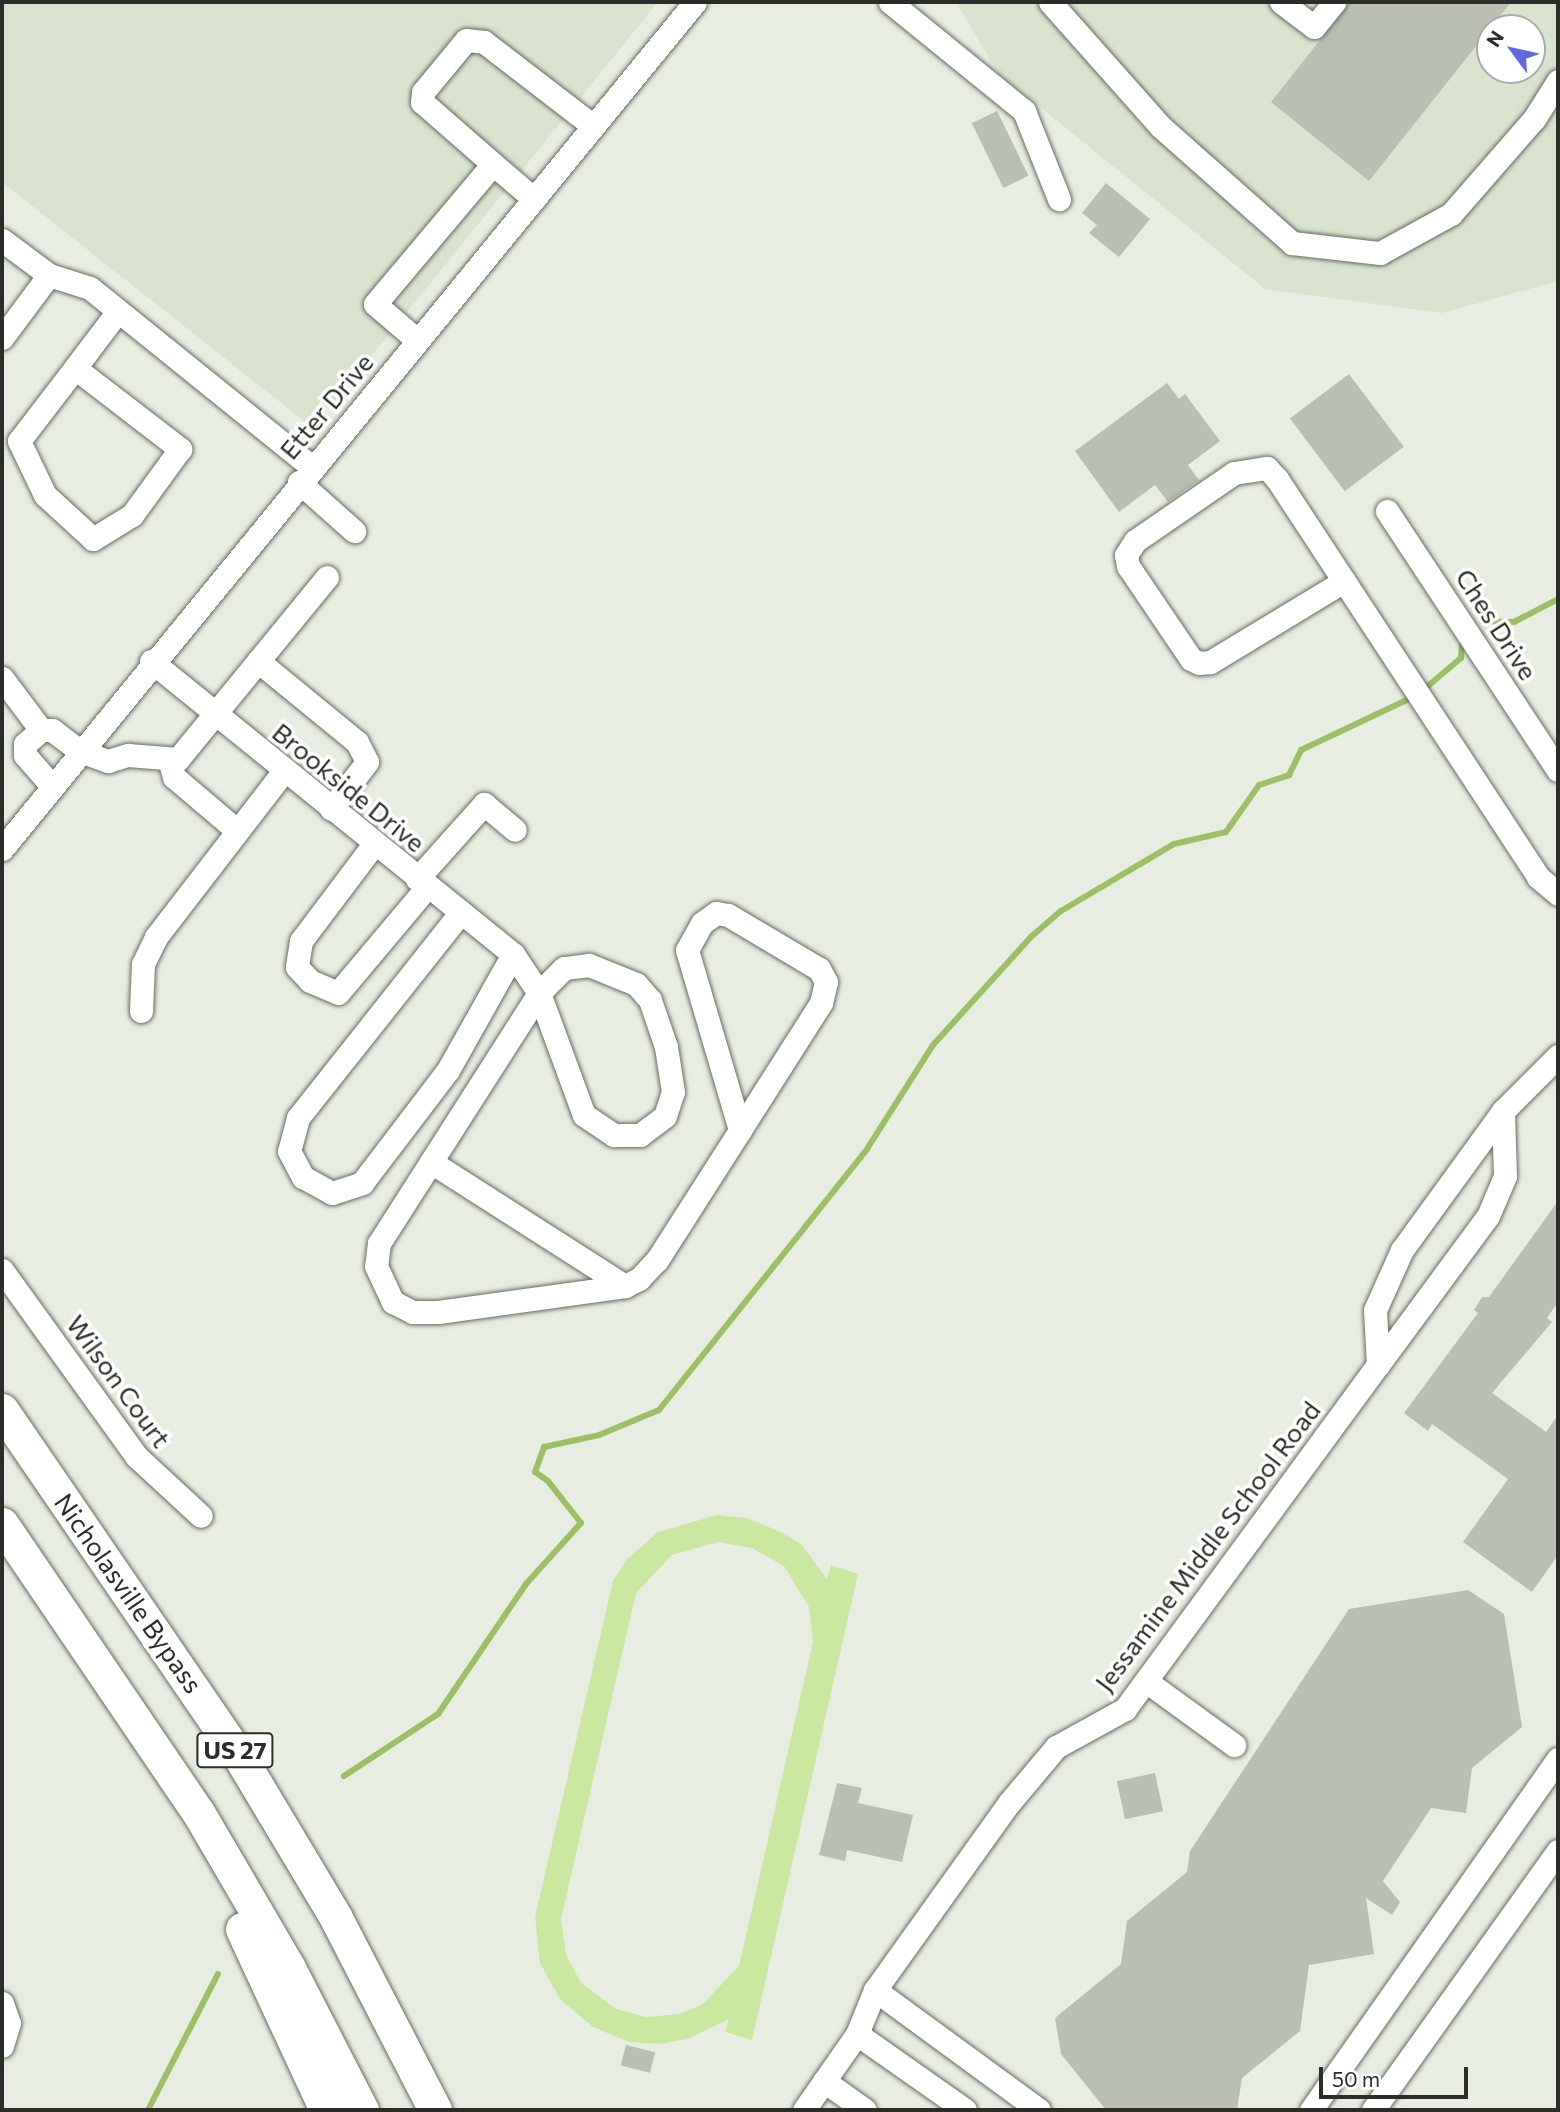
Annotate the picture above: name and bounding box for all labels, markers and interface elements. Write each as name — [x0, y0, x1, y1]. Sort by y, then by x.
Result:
north arrow — [1476, 14, 1546, 84]
text: N — [1481, 26, 1508, 51]
street label: Etter Drive — [273, 347, 379, 465]
street label: Ches Drive — [1450, 563, 1544, 685]
street label: Brookside Drive — [267, 716, 431, 858]
street label: Wilson Court — [61, 1309, 177, 1453]
street label: Jessamine Middle School Road — [1088, 1395, 1326, 1697]
street label: Nicholasville Bypass — [49, 1487, 209, 1699]
road number: US 27 — [195, 1730, 275, 1770]
scale bar — [1322, 2052, 1471, 2096]
text: 50 m — [1332, 2066, 1380, 2091]

